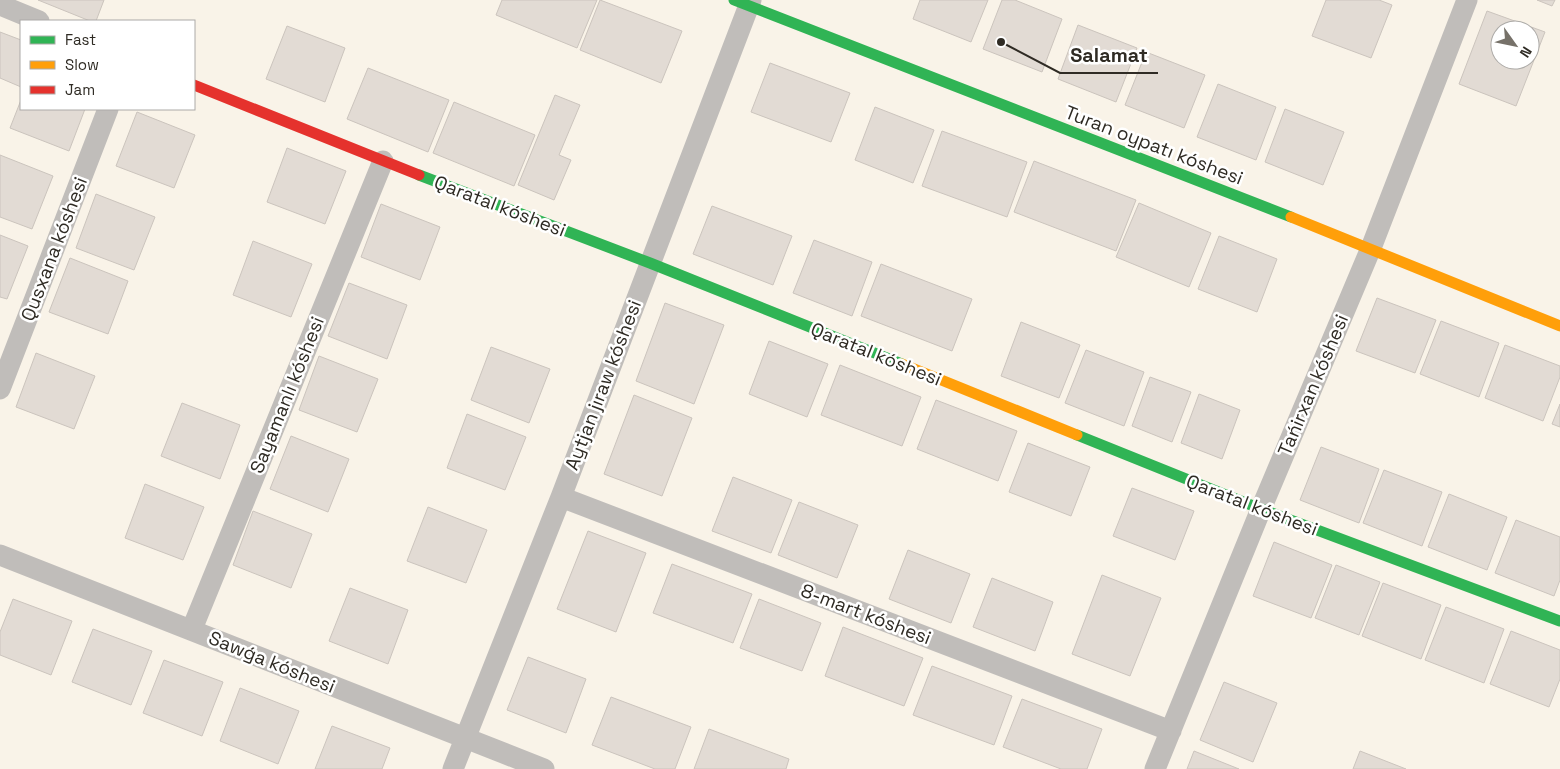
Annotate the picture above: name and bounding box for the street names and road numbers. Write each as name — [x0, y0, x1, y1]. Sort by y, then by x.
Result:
street label: Turan oypatı kóshesi — [1061, 99, 1247, 191]
street label: Qaratal kóshesi — [431, 169, 569, 243]
street label: Qusxana kóshesi — [15, 173, 93, 325]
street label: Aytjan jıraw kóshesi — [559, 296, 647, 474]
street label: Tańirxan kóshesi — [1272, 310, 1354, 460]
street label: Sayamanlı kóshesi — [244, 313, 330, 477]
street label: Qaratal kóshesi — [807, 316, 945, 392]
street label: Qaratal kóshesi — [1183, 468, 1321, 542]
street label: 8-mart kóshesi — [797, 578, 935, 650]
street label: Sawǵa kóshesi — [205, 625, 339, 699]

